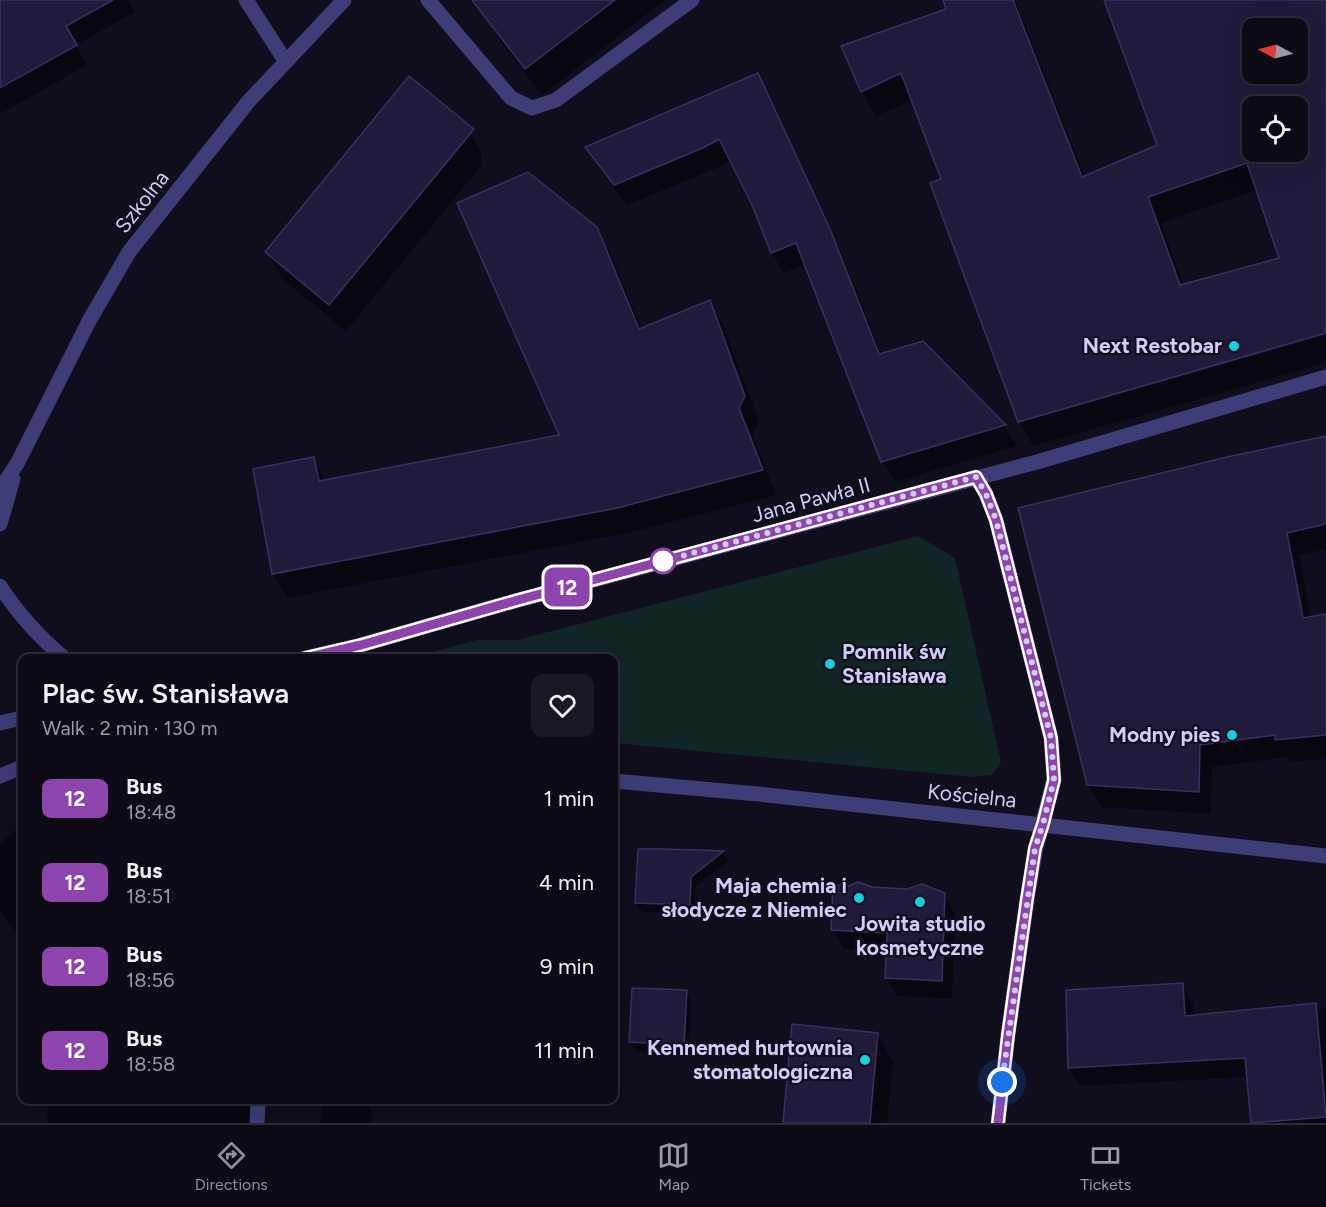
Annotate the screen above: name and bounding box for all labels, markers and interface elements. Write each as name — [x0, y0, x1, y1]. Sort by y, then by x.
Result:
north arrow — [1242, 18, 1308, 84]
map controls — [1242, 18, 1308, 162]
button: locate — [1242, 96, 1308, 162]
street label: Szkolna — [109, 165, 174, 238]
place label: Next Restobar — [1083, 333, 1222, 358]
marker: Next Restobar — [1227, 339, 1241, 353]
street label: Jana Pawła II — [749, 472, 873, 527]
unlabelled marker — [650, 548, 676, 574]
line badge: 12 — [540, 568, 594, 606]
text: 12 — [556, 575, 578, 600]
place label: Pomnik św Stanisława — [842, 639, 947, 688]
marker: Pomnik św Stanisława — [823, 657, 837, 671]
button: heart — [531, 674, 594, 737]
text: Plac św. Stanisława — [42, 676, 289, 710]
text: Walk · 2 min · 130 m — [42, 716, 217, 740]
place label: Modny pies — [1109, 722, 1220, 747]
marker: Modny pies — [1225, 728, 1239, 742]
text: Bus — [126, 773, 162, 800]
street label: Kościelna — [926, 778, 1018, 813]
text: 1 min — [543, 785, 594, 812]
text: 12 — [64, 786, 86, 811]
text: 18:48 — [126, 800, 176, 824]
text: Bus — [126, 857, 162, 884]
text: 4 min — [539, 869, 594, 896]
text: 12 — [64, 870, 86, 895]
place label: Maja chemia i słodycze z Niemiec — [661, 873, 848, 922]
text: 18:51 — [126, 884, 171, 908]
marker: Maja chemia i słodycze z Niemiec — [852, 891, 866, 905]
marker: Jowita studio kosmetyczne — [913, 895, 927, 909]
place label: Jowita studio kosmetyczne — [854, 911, 986, 960]
text: Bus — [126, 941, 162, 968]
text: 9 min — [540, 953, 594, 980]
text: 12 — [64, 954, 86, 979]
text: 18:56 — [126, 968, 174, 992]
text: Bus — [126, 1025, 162, 1052]
place label: Kennemed hurtownia stomatologiczna — [647, 1035, 853, 1084]
text: 11 min — [534, 1037, 594, 1064]
text: 12 — [64, 1038, 86, 1063]
text: 18:58 — [126, 1052, 175, 1076]
marker: Kennemed hurtownia stomatologiczna — [858, 1053, 872, 1067]
your location — [987, 1067, 1017, 1097]
tab: Directions — [195, 1139, 268, 1194]
tab: Map — [657, 1139, 690, 1194]
tab: Tickets — [1080, 1139, 1131, 1194]

